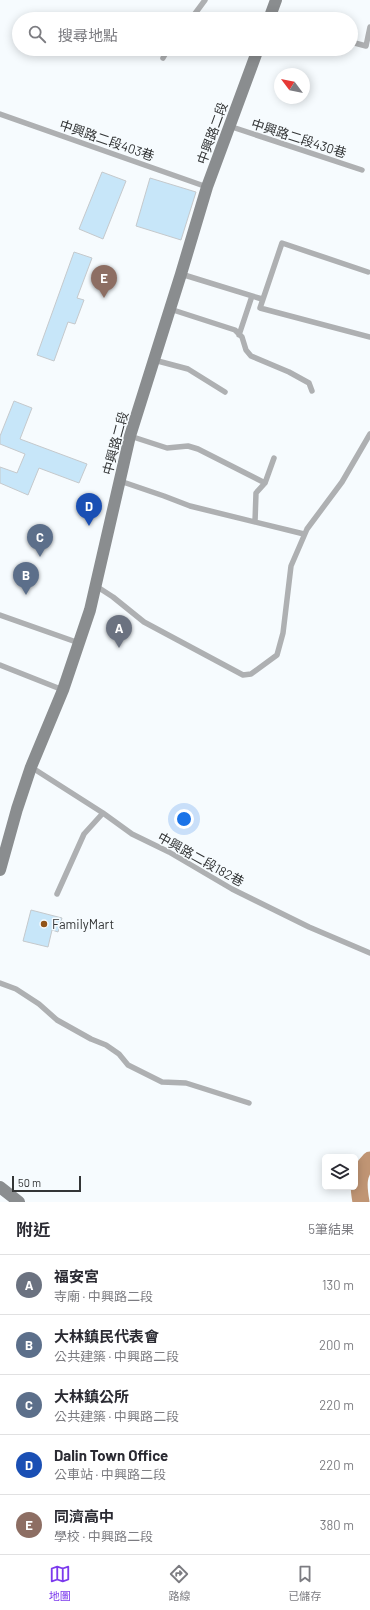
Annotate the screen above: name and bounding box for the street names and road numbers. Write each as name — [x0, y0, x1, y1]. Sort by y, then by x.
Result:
street label: 中興路二段 — [193, 100, 231, 166]
street label: 中興路二段430巷 — [249, 115, 349, 161]
street label: 中興路二段403巷 — [57, 116, 157, 164]
street label: 中興路二段 — [99, 410, 131, 476]
street label: 中興路二段182巷 — [155, 829, 247, 889]

